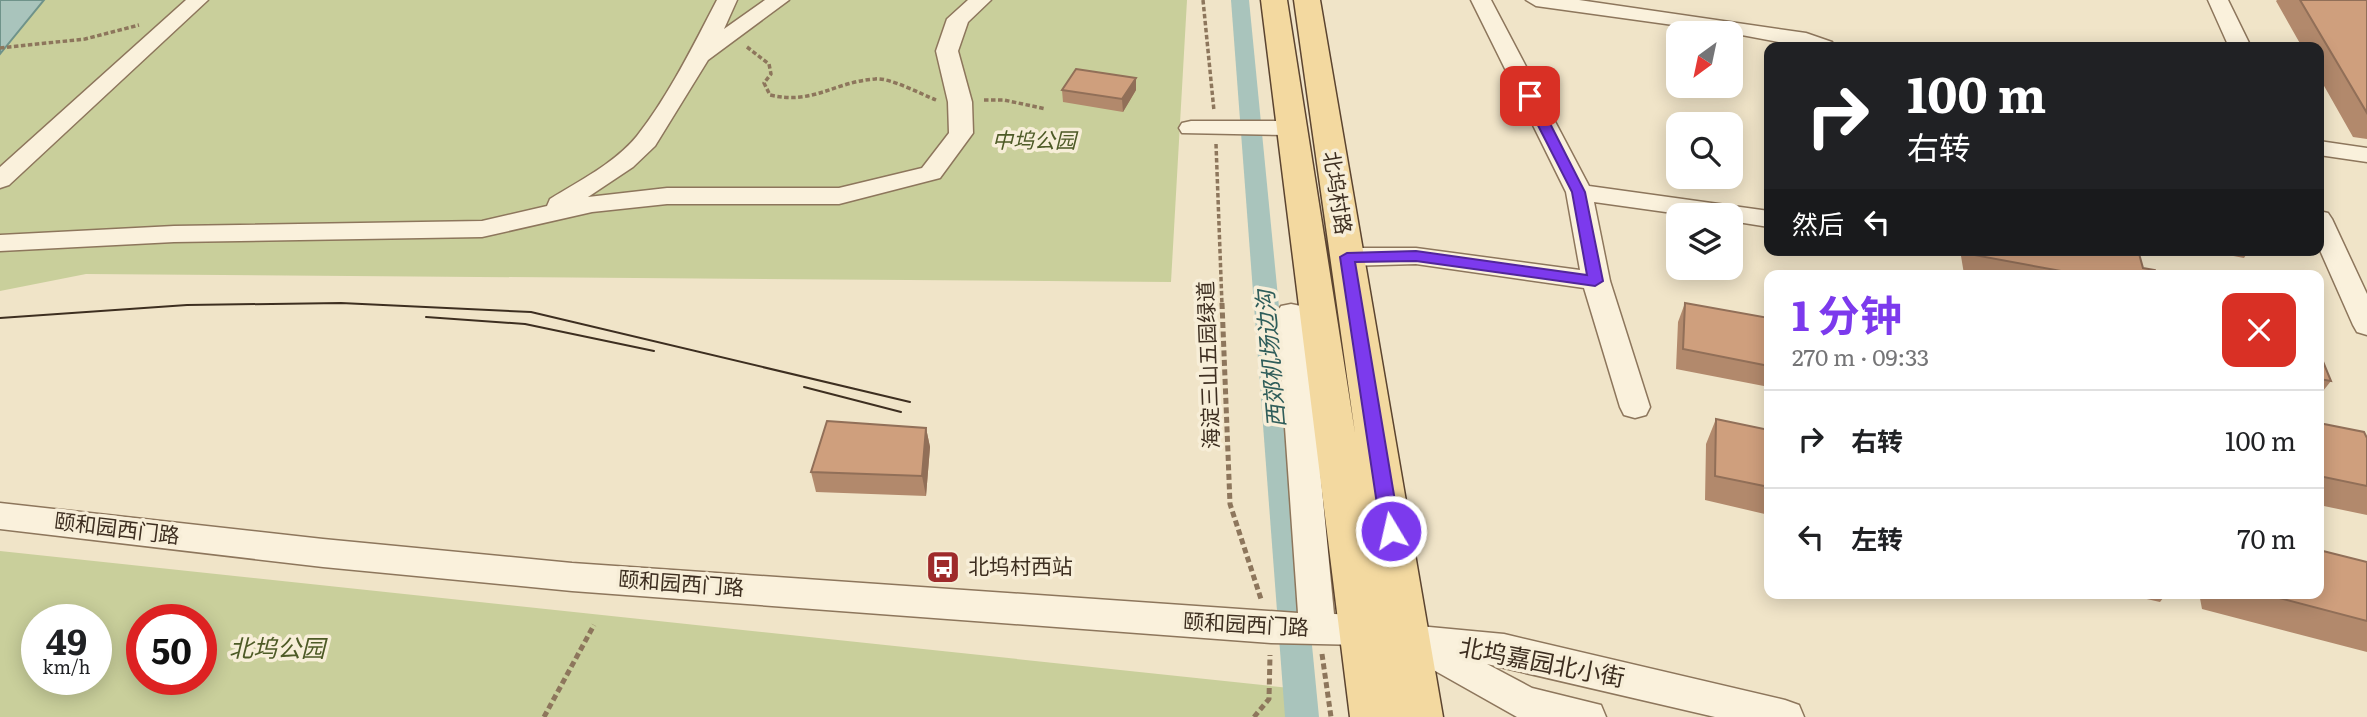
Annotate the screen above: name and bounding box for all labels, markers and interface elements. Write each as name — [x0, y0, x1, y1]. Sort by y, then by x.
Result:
north arrow — [1666, 21, 1743, 98]
map controls — [1666, 21, 1743, 280]
text: 100 m — [1907, 55, 2046, 128]
pin — [1500, 66, 1560, 126]
icon: right — [1792, 70, 1883, 161]
icon: arrive — [1511, 77, 1549, 115]
button: search — [1666, 112, 1743, 189]
text: 右转 — [1907, 122, 1971, 170]
park label: 中坞公园 — [992, 123, 1079, 154]
street label: 北坞村路 — [1318, 149, 1361, 237]
button: layers — [1666, 203, 1743, 280]
text: 然后 — [1792, 203, 1844, 242]
icon: left — [1858, 203, 1896, 241]
street label: 海淀三山五园绿道 — [1188, 281, 1225, 450]
text: 1 分钟 — [1792, 282, 1902, 344]
water label: 西郊机场边沟 — [1246, 286, 1292, 429]
button: close — [2222, 293, 2296, 367]
text: 270 m · 09:33 — [1792, 339, 1929, 373]
icon: right — [1792, 420, 1830, 458]
text: 右转 — [1851, 420, 1903, 459]
text: 100 m — [2225, 420, 2296, 459]
position arrow — [1354, 494, 1428, 568]
street label: 颐和园西门路 — [53, 503, 182, 550]
icon: left — [1792, 518, 1830, 556]
text: 左转 — [1851, 518, 1903, 557]
text: 70 m — [2237, 518, 2296, 557]
bus stop icon: 北坞村西站 — [924, 548, 962, 586]
place label: 北坞村西站 — [968, 549, 1073, 580]
street label: 颐和园西门路 — [617, 562, 745, 601]
speed limit sign: 50 — [126, 604, 217, 695]
street label: 颐和园西门路 — [1182, 604, 1310, 641]
text: 49 — [46, 614, 87, 666]
street label: 北坞嘉园北小街 — [1457, 627, 1628, 694]
park label: 北坞公园 — [229, 629, 328, 664]
text: km/h — [43, 653, 90, 680]

